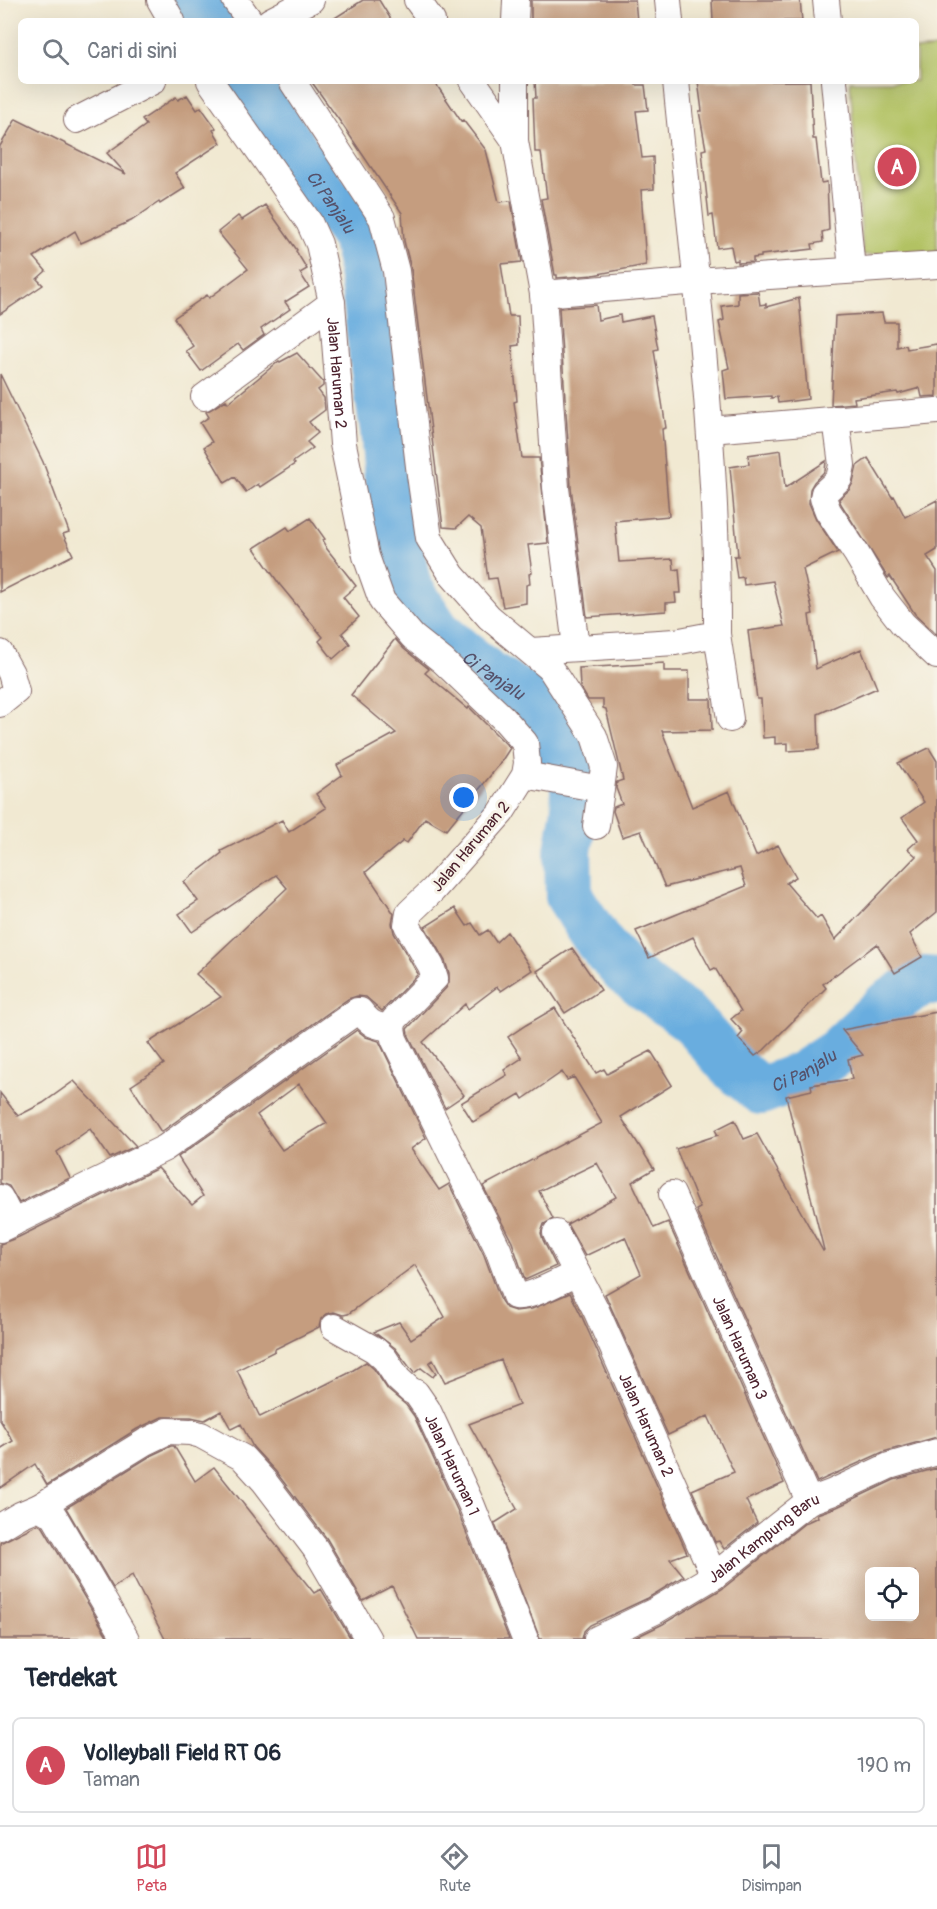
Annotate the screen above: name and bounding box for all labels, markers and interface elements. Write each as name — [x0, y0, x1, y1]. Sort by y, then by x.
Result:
search box — [18, 18, 919, 84]
icon: search — [39, 35, 72, 68]
text: Cari di sini — [87, 37, 177, 65]
pin: A — [878, 144, 916, 190]
water label: Ci Panjalu — [300, 166, 361, 239]
street label: Jalan Haruman 2 — [322, 316, 351, 430]
water label: Ci Panjalu — [457, 646, 529, 706]
your location — [449, 783, 478, 812]
street label: Jalan Haruman 2 — [427, 797, 514, 896]
water label: Ci Panjalu — [768, 1044, 842, 1098]
street label: Jalan Haruman 3 — [708, 1293, 772, 1403]
street label: Jalan Haruman 2 — [614, 1370, 678, 1480]
street label: Jalan Haruman 1 — [420, 1411, 484, 1518]
street label: Jalan Kampung Baru — [705, 1489, 822, 1588]
map controls — [865, 1567, 919, 1621]
button: locate — [865, 1567, 919, 1621]
text: Terdekat — [24, 1662, 117, 1694]
text: Volleyball Field RT 06 — [83, 1739, 281, 1767]
text: A — [39, 1753, 52, 1778]
text: 190 m — [857, 1753, 911, 1778]
text: Taman — [83, 1767, 140, 1792]
tab: Peta — [135, 1840, 168, 1896]
tab: Rute — [438, 1840, 471, 1896]
tab: Disimpan — [742, 1840, 802, 1896]

